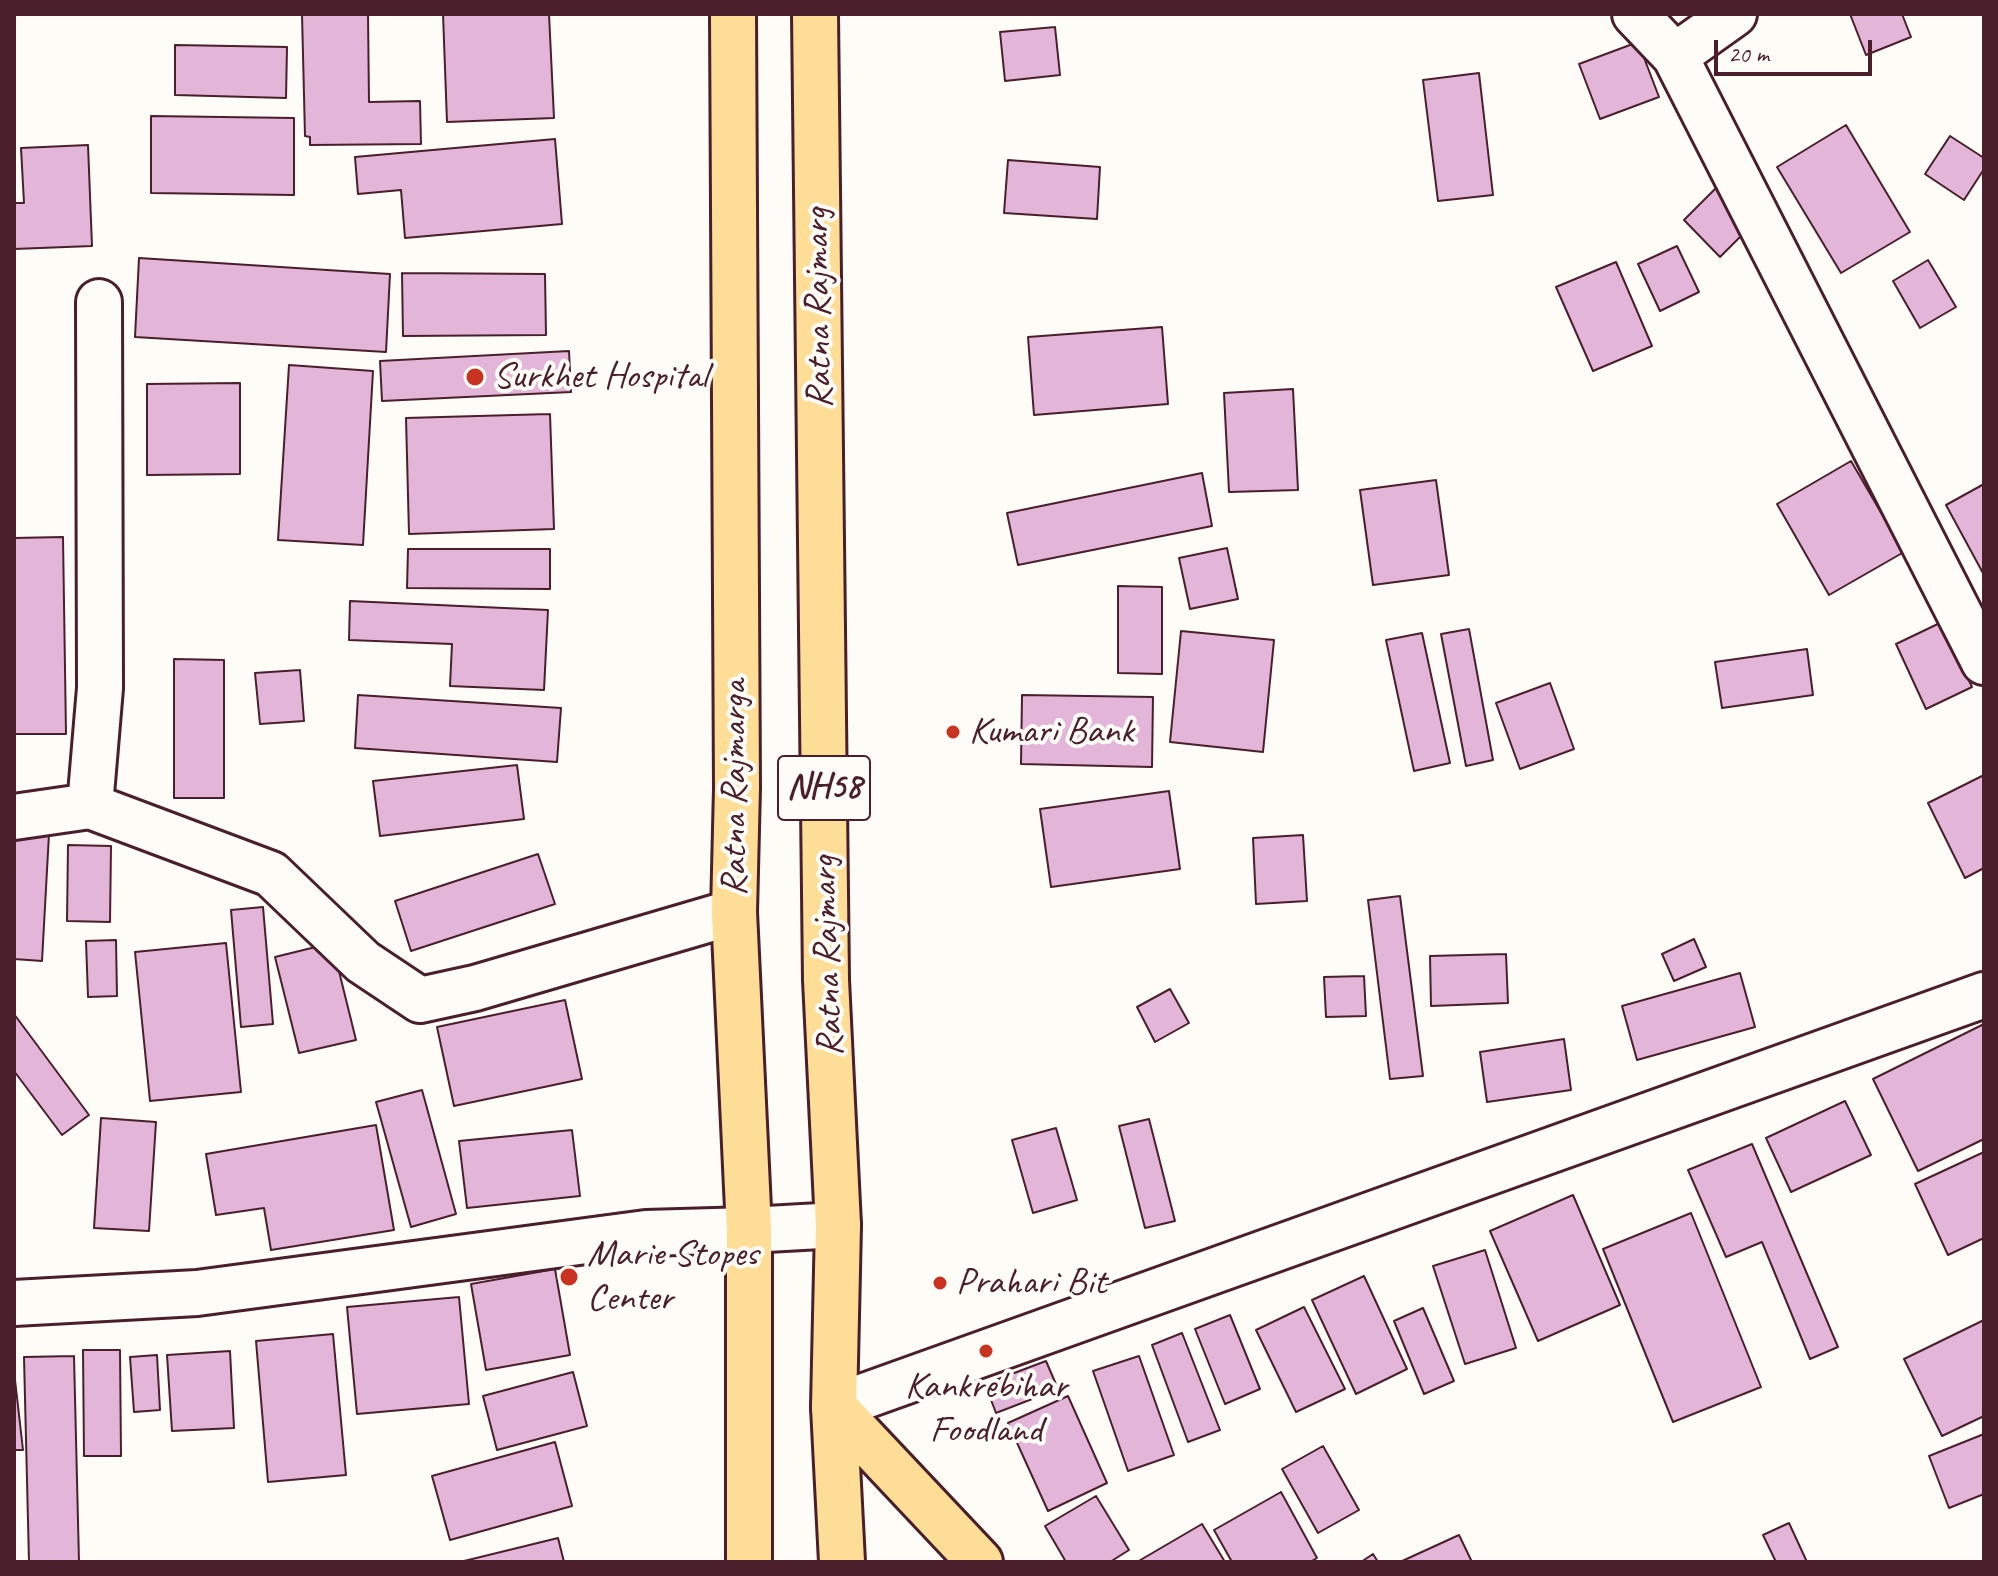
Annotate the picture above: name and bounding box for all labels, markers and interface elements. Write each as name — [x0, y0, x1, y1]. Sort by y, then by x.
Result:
scale bar — [1718, 24, 1876, 74]
text: 20 m — [1728, 39, 1769, 69]
street label: Ratna Rajmarg — [794, 207, 844, 409]
place label: Surkhet Hospital — [493, 354, 708, 400]
marker: Surkhet Hospital — [464, 366, 486, 388]
street label: Ratna Rajmarga — [712, 680, 758, 896]
place label: Kumari Bank — [969, 709, 1134, 755]
marker: Kumari Bank — [944, 723, 962, 741]
road number: NH58 — [778, 756, 870, 820]
street label: Ratna Rajmarg — [802, 855, 854, 1057]
place label: Marie Stopes Center — [587, 1232, 758, 1322]
place label: Prahari Bit — [956, 1260, 1106, 1306]
marker: Marie Stopes Center — [558, 1266, 580, 1288]
marker: Prahari Bit — [931, 1274, 949, 1292]
marker: Kankrebihar Foodland — [977, 1342, 995, 1360]
place label: Kankrebihar Foodland — [905, 1364, 1067, 1454]

